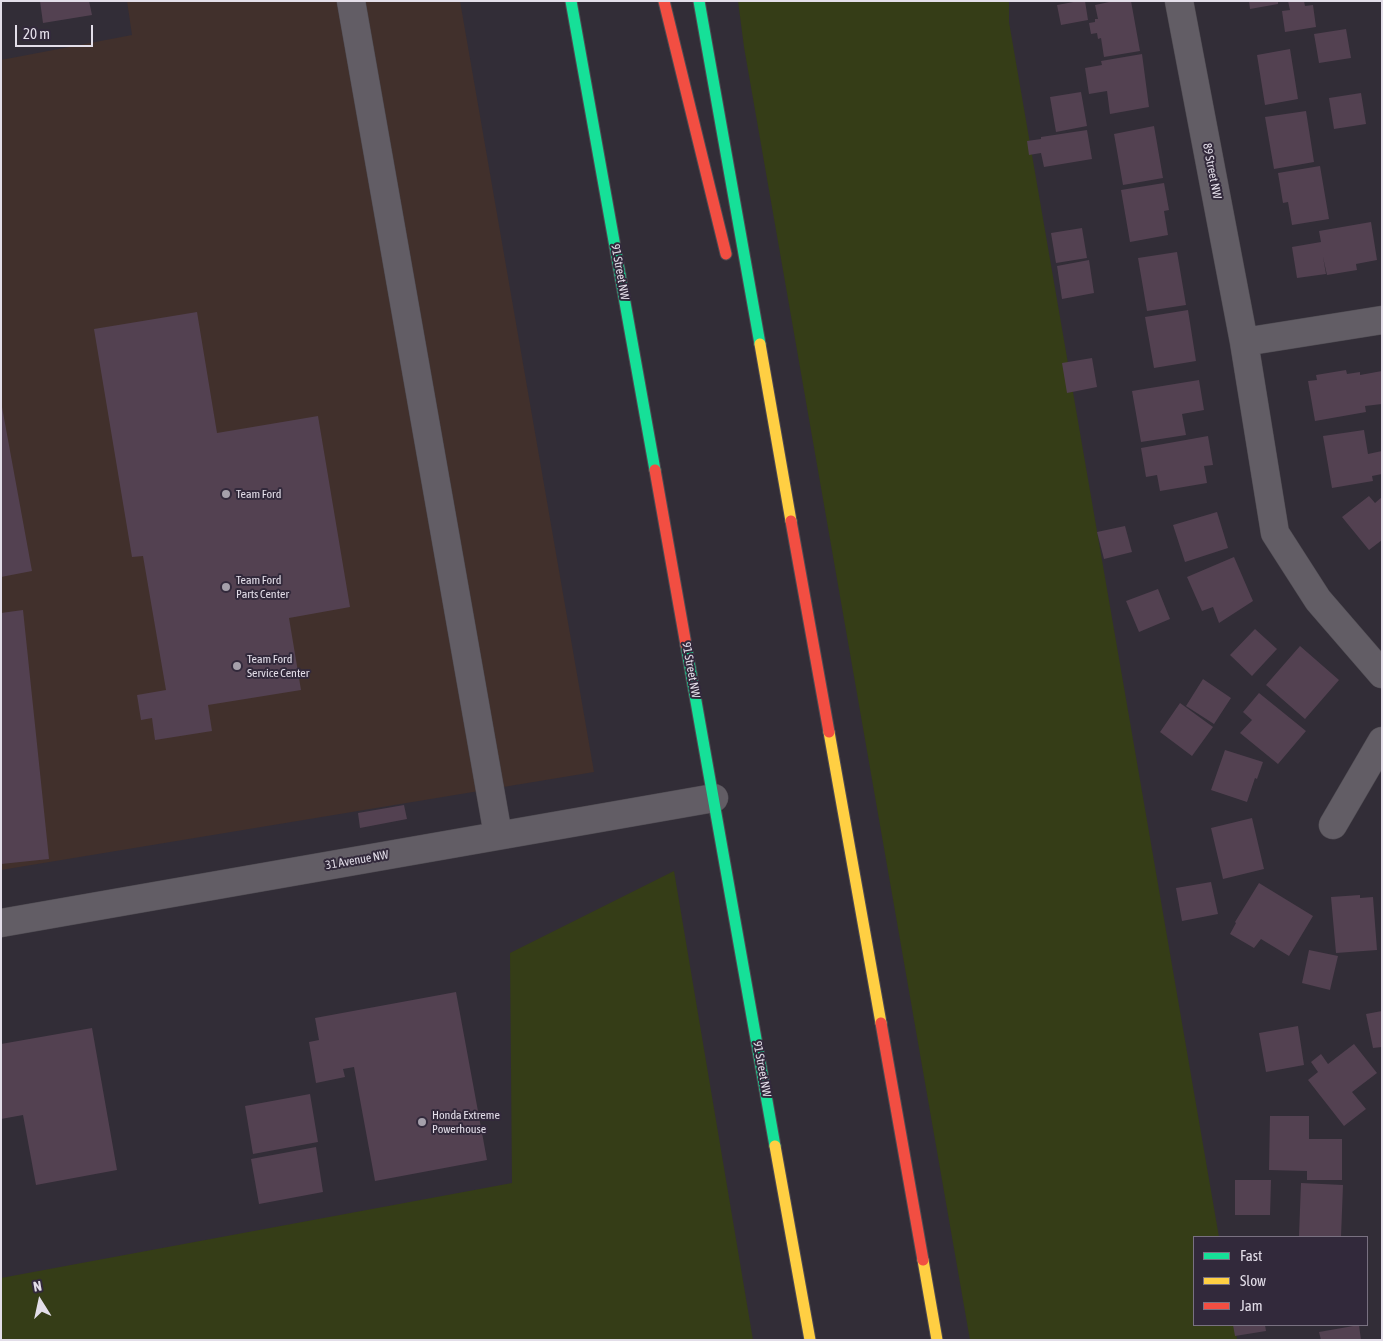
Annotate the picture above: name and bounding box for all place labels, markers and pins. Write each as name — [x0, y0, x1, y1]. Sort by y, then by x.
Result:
place label: Team Ford — [236, 487, 281, 501]
marker: Team Ford — [220, 488, 232, 500]
place label: Team Ford Parts Center — [236, 573, 289, 601]
marker: Team Ford Parts Center — [220, 581, 232, 593]
place label: Team Ford Service Center — [247, 652, 309, 680]
marker: Team Ford Service Center — [231, 660, 243, 672]
place label: Honda Extreme Powerhouse — [432, 1108, 500, 1136]
marker: Honda Extreme Powerhouse — [416, 1116, 428, 1128]

